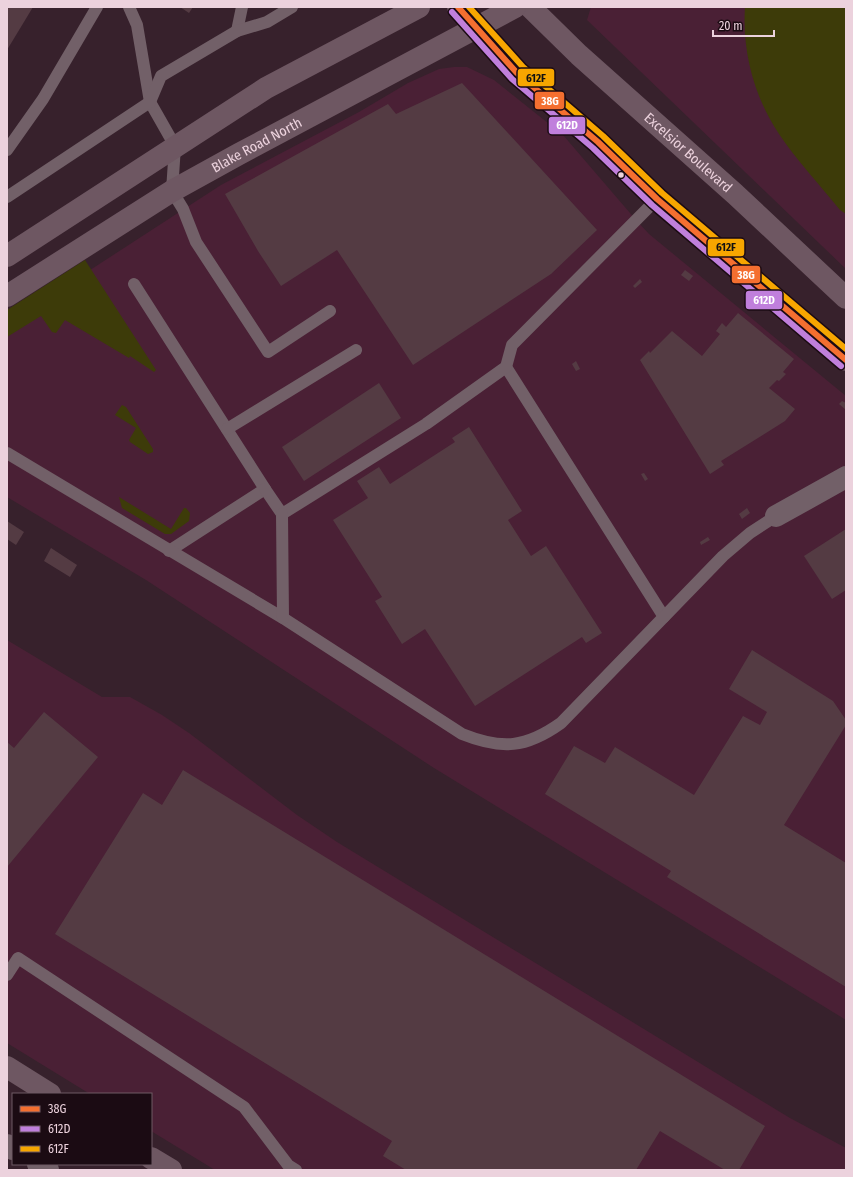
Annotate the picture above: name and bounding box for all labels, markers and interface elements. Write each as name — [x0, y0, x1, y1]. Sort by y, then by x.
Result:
scale bar — [713, 12, 774, 38]
text: 20 m — [719, 19, 743, 33]
line badge: 612F — [517, 68, 555, 87]
text: 612F — [526, 72, 546, 85]
line badge: 38G — [534, 91, 565, 110]
text: 38G — [540, 95, 559, 108]
street label: Excelsior Boulevard — [641, 109, 735, 196]
street label: Blake Road North — [209, 114, 305, 176]
line badge: 612D — [548, 116, 586, 135]
text: 612D — [556, 119, 578, 132]
unlabelled marker — [616, 170, 626, 180]
line badge: 612F — [707, 238, 745, 257]
text: 612F — [716, 241, 736, 254]
line badge: 38G — [731, 265, 761, 284]
text: 38G — [736, 269, 755, 282]
line badge: 612D — [745, 290, 783, 310]
text: 612D — [753, 294, 775, 307]
legend — [12, 1093, 152, 1165]
text: 38G — [48, 1102, 66, 1116]
text: 612D — [48, 1122, 70, 1136]
text: 612F — [48, 1142, 69, 1156]

